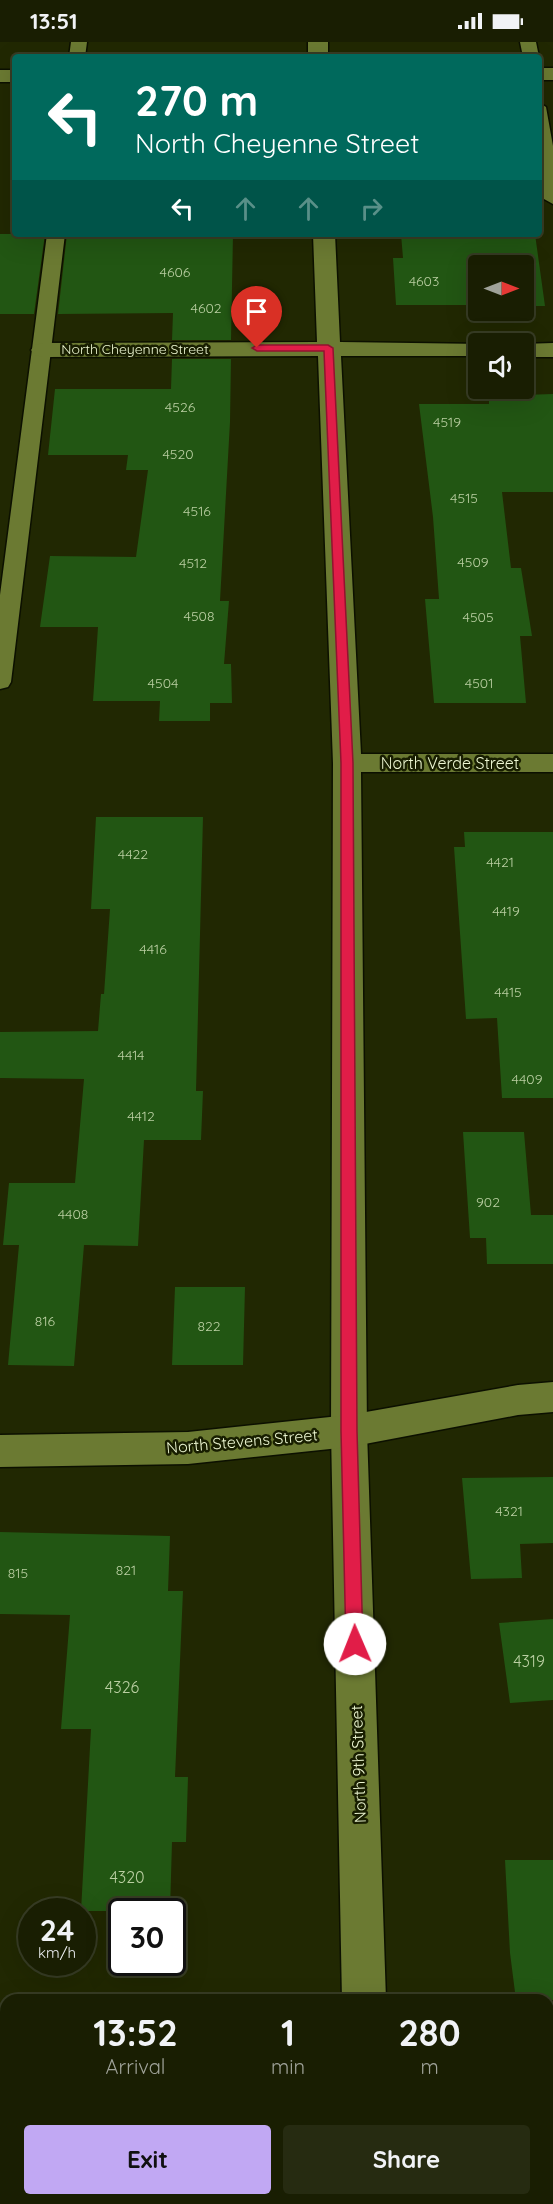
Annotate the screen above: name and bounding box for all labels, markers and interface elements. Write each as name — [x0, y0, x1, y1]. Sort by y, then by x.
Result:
text: 13:51 — [30, 7, 78, 35]
text: 270 m — [135, 74, 258, 127]
icon: left — [36, 78, 114, 156]
text: North Cheyenne Street — [135, 126, 419, 160]
icon: left — [166, 192, 199, 225]
icon: ahead — [229, 192, 262, 225]
icon: ahead — [292, 192, 325, 225]
icon: right — [355, 192, 388, 225]
north arrow — [468, 255, 534, 321]
map controls — [468, 255, 534, 399]
house number: 4606 — [160, 263, 191, 281]
house number: 4603 — [409, 272, 439, 290]
pin — [231, 286, 282, 348]
icon: arrive — [240, 295, 273, 328]
house number: 4602 — [191, 299, 222, 317]
button: sound — [468, 333, 534, 399]
street label: North Cheyenne Street — [61, 340, 209, 358]
house number: 4526 — [165, 398, 196, 416]
house number: 4519 — [433, 413, 461, 431]
house number: 4520 — [162, 445, 194, 463]
house number: 4515 — [450, 489, 478, 507]
house number: 4516 — [183, 502, 211, 520]
house number: 4509 — [457, 553, 489, 571]
house number: 4512 — [179, 554, 207, 572]
house number: 4508 — [183, 607, 215, 625]
house number: 4505 — [462, 608, 494, 626]
house number: 4504 — [148, 674, 178, 692]
house number: 4501 — [465, 674, 493, 692]
street label: North Verde Street — [381, 753, 519, 773]
house number: 4422 — [118, 845, 148, 863]
house number: 4421 — [486, 853, 514, 871]
house number: 4419 — [492, 902, 520, 920]
house number: 4416 — [139, 940, 167, 958]
house number: 4415 — [494, 983, 522, 1001]
house number: 4414 — [118, 1046, 145, 1064]
house number: 4409 — [512, 1070, 543, 1088]
house number: 4412 — [127, 1107, 155, 1125]
house number: 902 — [476, 1193, 500, 1211]
house number: 4408 — [58, 1205, 88, 1223]
house number: 816 — [35, 1312, 56, 1330]
house number: 822 — [197, 1317, 221, 1335]
street label: North Stevens Street — [165, 1424, 319, 1458]
house number: 4321 — [495, 1502, 523, 1520]
house number: 821 — [116, 1561, 136, 1579]
house number: 815 — [8, 1564, 28, 1582]
position arrow — [323, 1612, 387, 1676]
house number: 4319 — [513, 1651, 545, 1671]
house number: 4326 — [105, 1677, 140, 1697]
street label: North 9th Street — [346, 1705, 370, 1823]
house number: 4320 — [109, 1867, 145, 1887]
speed limit sign: 30 — [108, 1898, 186, 1976]
text: 24 — [40, 1911, 74, 1949]
text: km/h — [38, 1943, 76, 1962]
text: 13:52 — [93, 2010, 178, 2055]
text: 1 — [281, 2010, 295, 2055]
text: 280 — [398, 2010, 461, 2055]
text: Arrival — [106, 2054, 165, 2079]
text: min — [271, 2054, 305, 2079]
text: m — [420, 2054, 439, 2079]
button: Exit — [24, 2125, 271, 2194]
button: Share — [283, 2125, 530, 2194]

